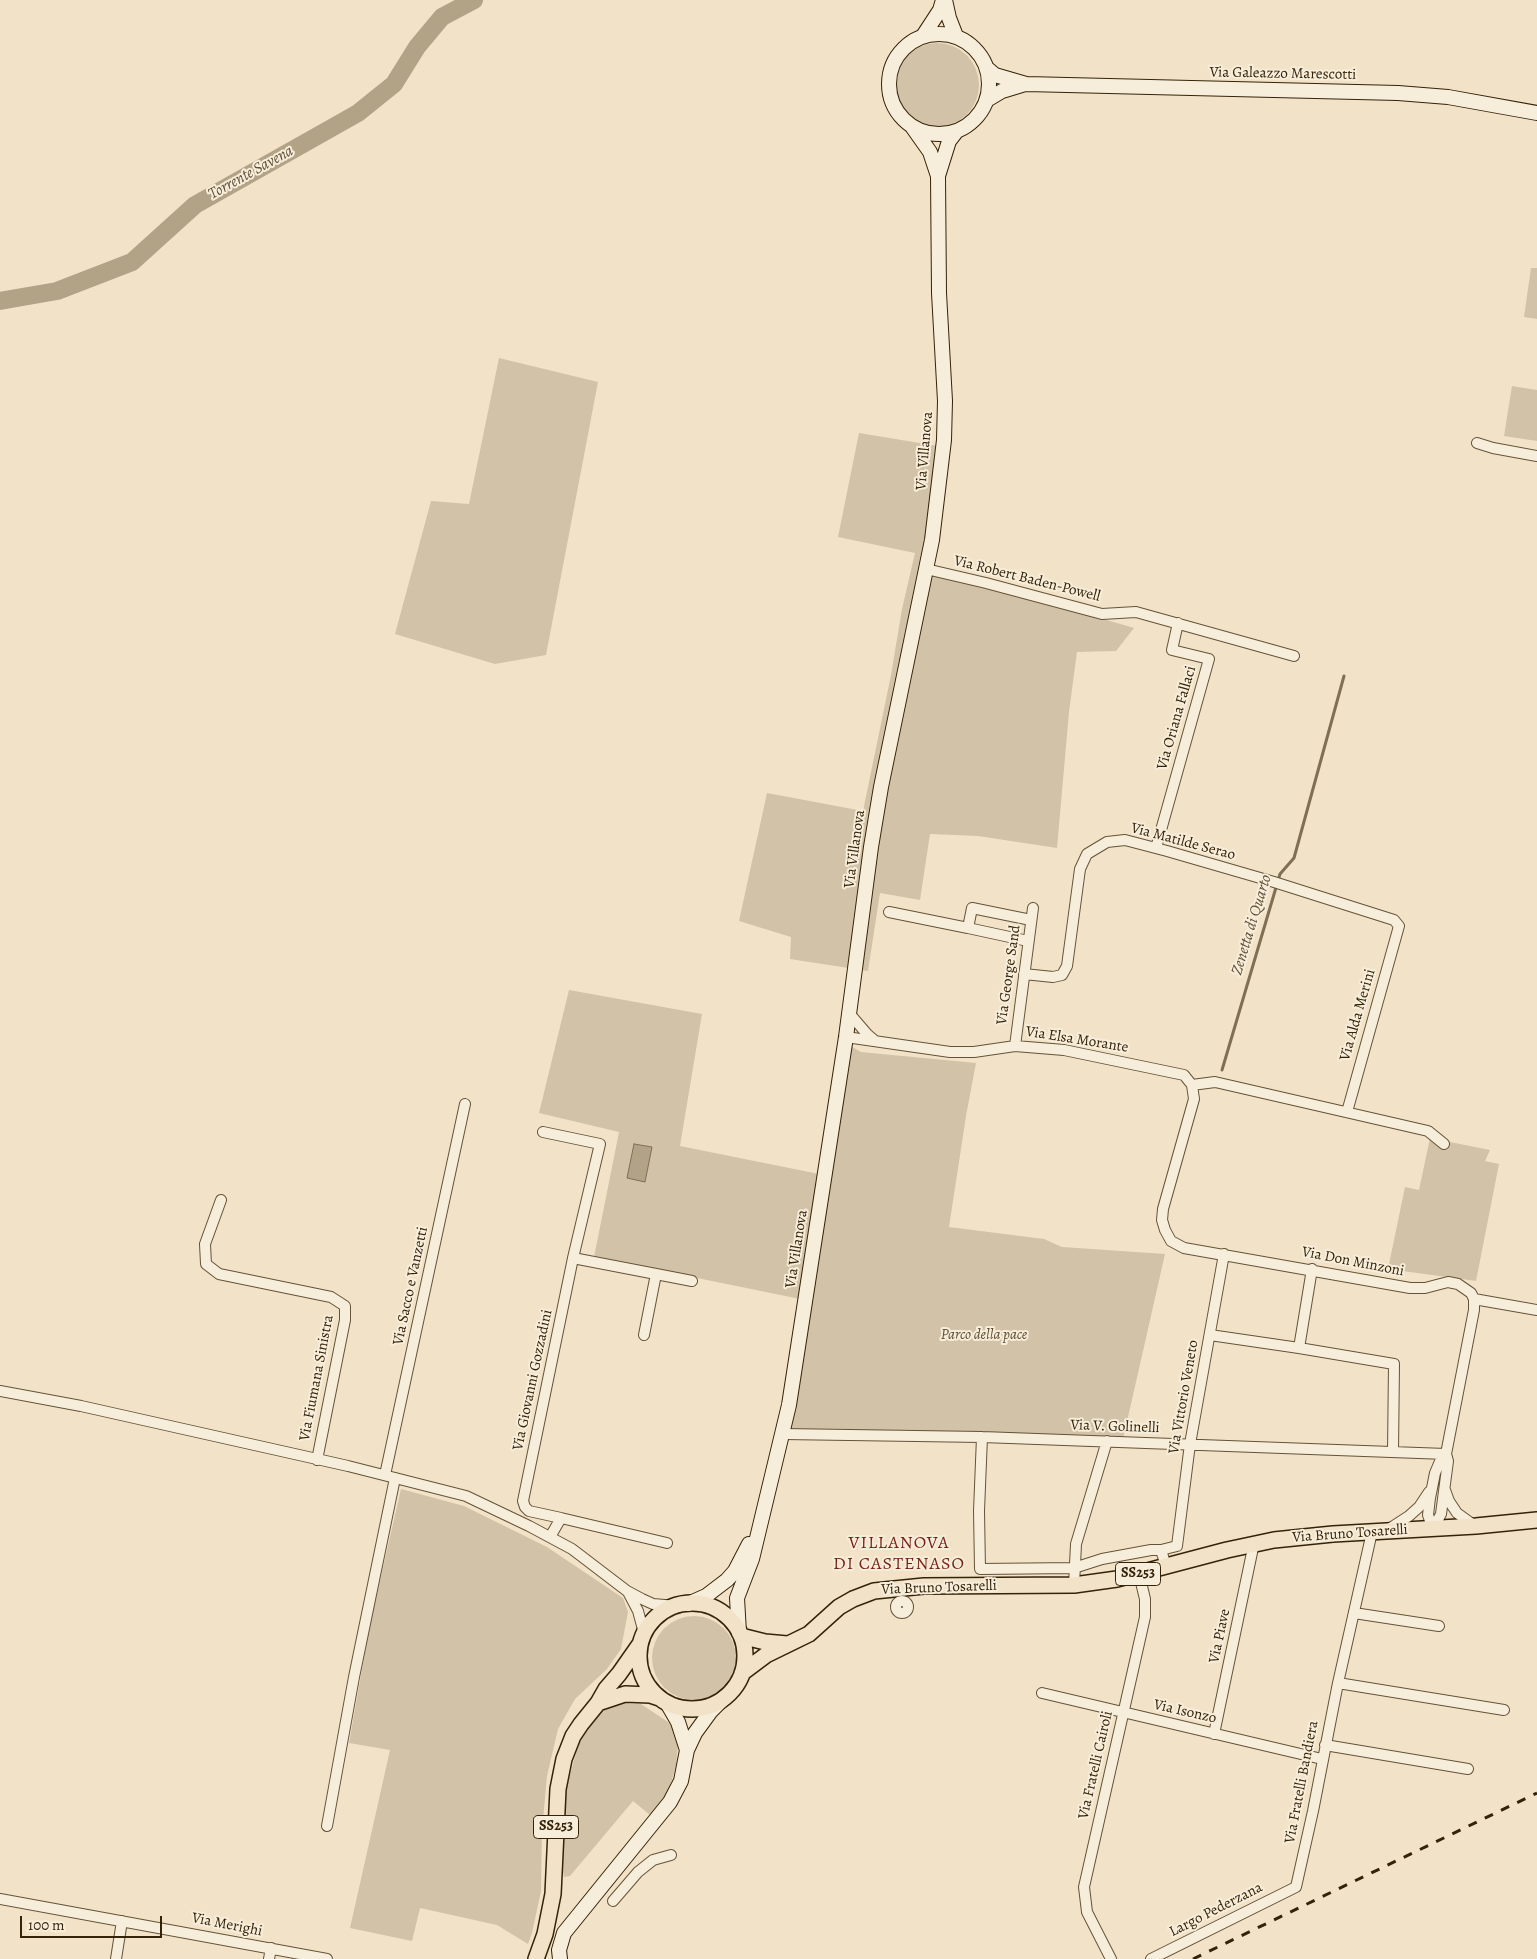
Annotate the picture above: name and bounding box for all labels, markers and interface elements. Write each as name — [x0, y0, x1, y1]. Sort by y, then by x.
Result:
street label: Via Galeazzo Marescotti — [1209, 64, 1357, 84]
water label: Torrente Savena — [205, 142, 297, 204]
street label: Via Villanova — [913, 411, 937, 491]
street label: Via Robert Baden-Powell — [952, 552, 1102, 606]
street label: Via Oriana Fallaci — [1154, 664, 1200, 772]
street label: Via Villanova — [841, 809, 869, 889]
street label: Via Matilde Serao — [1129, 819, 1237, 865]
water label: Zenetta di Quarto — [1228, 873, 1276, 977]
street label: Via George Sand — [993, 924, 1025, 1026]
street label: Via Alda Merini — [1336, 967, 1380, 1063]
street label: Via Elsa Morante — [1024, 1023, 1130, 1057]
street label: Via Villanova — [782, 1209, 812, 1289]
street label: Via Sacco e Vanzetti — [390, 1225, 432, 1347]
street label: Via Don Minzoni — [1300, 1243, 1406, 1281]
street label: Via Giovanni Gozzadini — [509, 1308, 557, 1452]
street label: Via Fiumana Sinistra — [296, 1313, 338, 1443]
park label: Parco della pace — [941, 1326, 1027, 1344]
street label: Via Vittorio Veneto — [1165, 1339, 1203, 1455]
street label: Via V. Golinelli — [1070, 1416, 1160, 1438]
street label: Via Bruno Tosarelli — [1292, 1521, 1408, 1547]
district label: VILLANOVA DI CASTENASO — [832, 1533, 966, 1576]
road number: SS253 — [1116, 1562, 1160, 1586]
street label: Via Bruno Tosarelli — [881, 1577, 997, 1599]
street label: Via Piave — [1205, 1607, 1235, 1665]
street label: Via Isonzo — [1152, 1696, 1218, 1728]
street label: Via Fratelli Cairoli — [1075, 1709, 1117, 1821]
street label: Via Fratelli Bandiera — [1281, 1719, 1323, 1845]
road number: SS253 — [534, 1815, 578, 1838]
street label: Largo Pederzana — [1166, 1879, 1266, 1941]
scale bar — [22, 1906, 165, 1938]
street label: Via Merighi — [190, 1909, 264, 1941]
text: 100 m — [28, 1915, 65, 1935]

